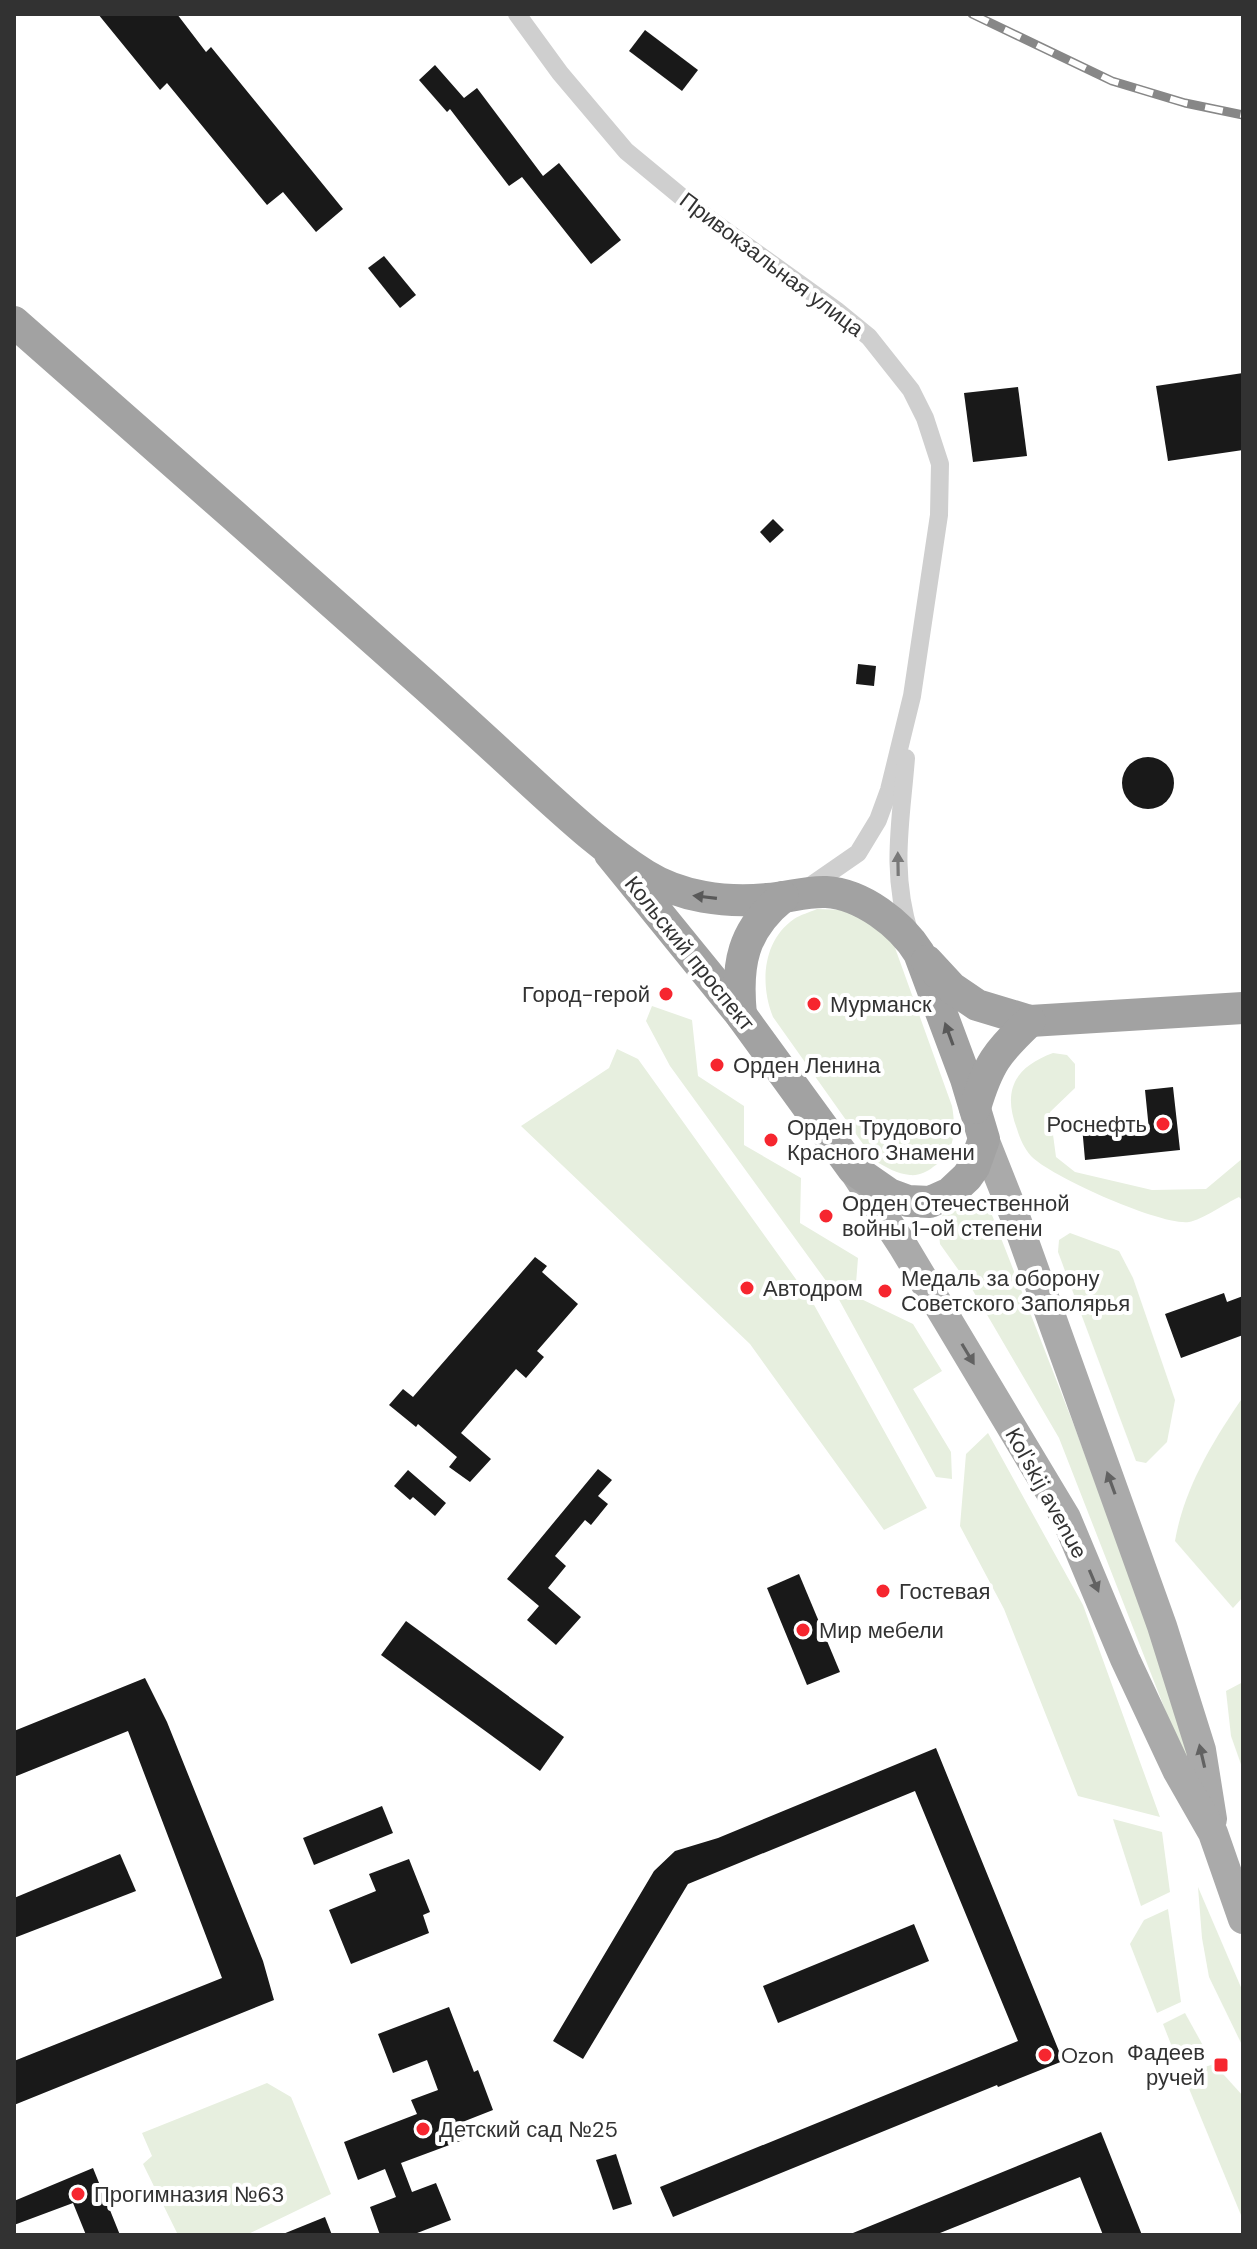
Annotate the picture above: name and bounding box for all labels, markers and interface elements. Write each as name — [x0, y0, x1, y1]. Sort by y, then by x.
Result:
street label: Привокзальная улица — [674, 186, 870, 344]
one-way arrow — [892, 851, 904, 876]
street label: Кольский проспект — [618, 870, 761, 1037]
one-way arrow — [692, 890, 717, 903]
place label: Город-герой — [522, 980, 650, 1009]
marker: Город-герой — [657, 985, 675, 1003]
place label: Мурманск — [830, 990, 932, 1019]
marker: Мурманск — [805, 995, 823, 1013]
one-way arrow — [942, 1022, 955, 1046]
place label: Орден Ленина — [733, 1051, 881, 1080]
marker: Орден Ленина — [708, 1056, 726, 1074]
place label: Роснефть — [1047, 1110, 1147, 1139]
place label: Орден Трудового Красного Знамени — [787, 1113, 975, 1167]
marker: Роснефть — [1154, 1115, 1172, 1133]
marker: Орден Трудового Красного Знамени — [762, 1131, 780, 1149]
place label: Орден Отечественной войны 1-ой степени — [842, 1189, 1070, 1243]
marker: Орден Отечественной войны 1-ой степени — [817, 1207, 835, 1225]
place label: Медаль за оборону Советского Заполярья — [901, 1264, 1130, 1318]
place label: Автодром — [763, 1274, 863, 1303]
marker: Автодром — [738, 1279, 756, 1297]
marker: Медаль за оборону Советского Заполярья — [876, 1282, 894, 1300]
one-way arrow — [961, 1343, 975, 1365]
street label: Kol'skij avenue — [999, 1423, 1094, 1564]
one-way arrow — [1104, 1471, 1117, 1495]
one-way arrow — [1087, 1569, 1100, 1593]
place label: Гостевая — [899, 1577, 990, 1606]
marker: Гостевая — [874, 1582, 892, 1600]
place label: Мир мебели — [819, 1616, 944, 1645]
marker: Мир мебели — [794, 1621, 812, 1639]
one-way arrow — [1195, 1744, 1208, 1769]
place label: Фадеев ручей — [1127, 2038, 1205, 2092]
place label: Ozon — [1061, 2041, 1114, 2070]
marker: Ozon — [1036, 2046, 1054, 2064]
marker: Фадеев ручей — [1212, 2056, 1230, 2074]
place label: Детский сад №25 — [439, 2115, 618, 2144]
marker: Детский сад №25 — [414, 2120, 432, 2138]
place label: Прогимназия №63 — [94, 2180, 284, 2209]
marker: Прогимназия №63 — [69, 2185, 87, 2203]

